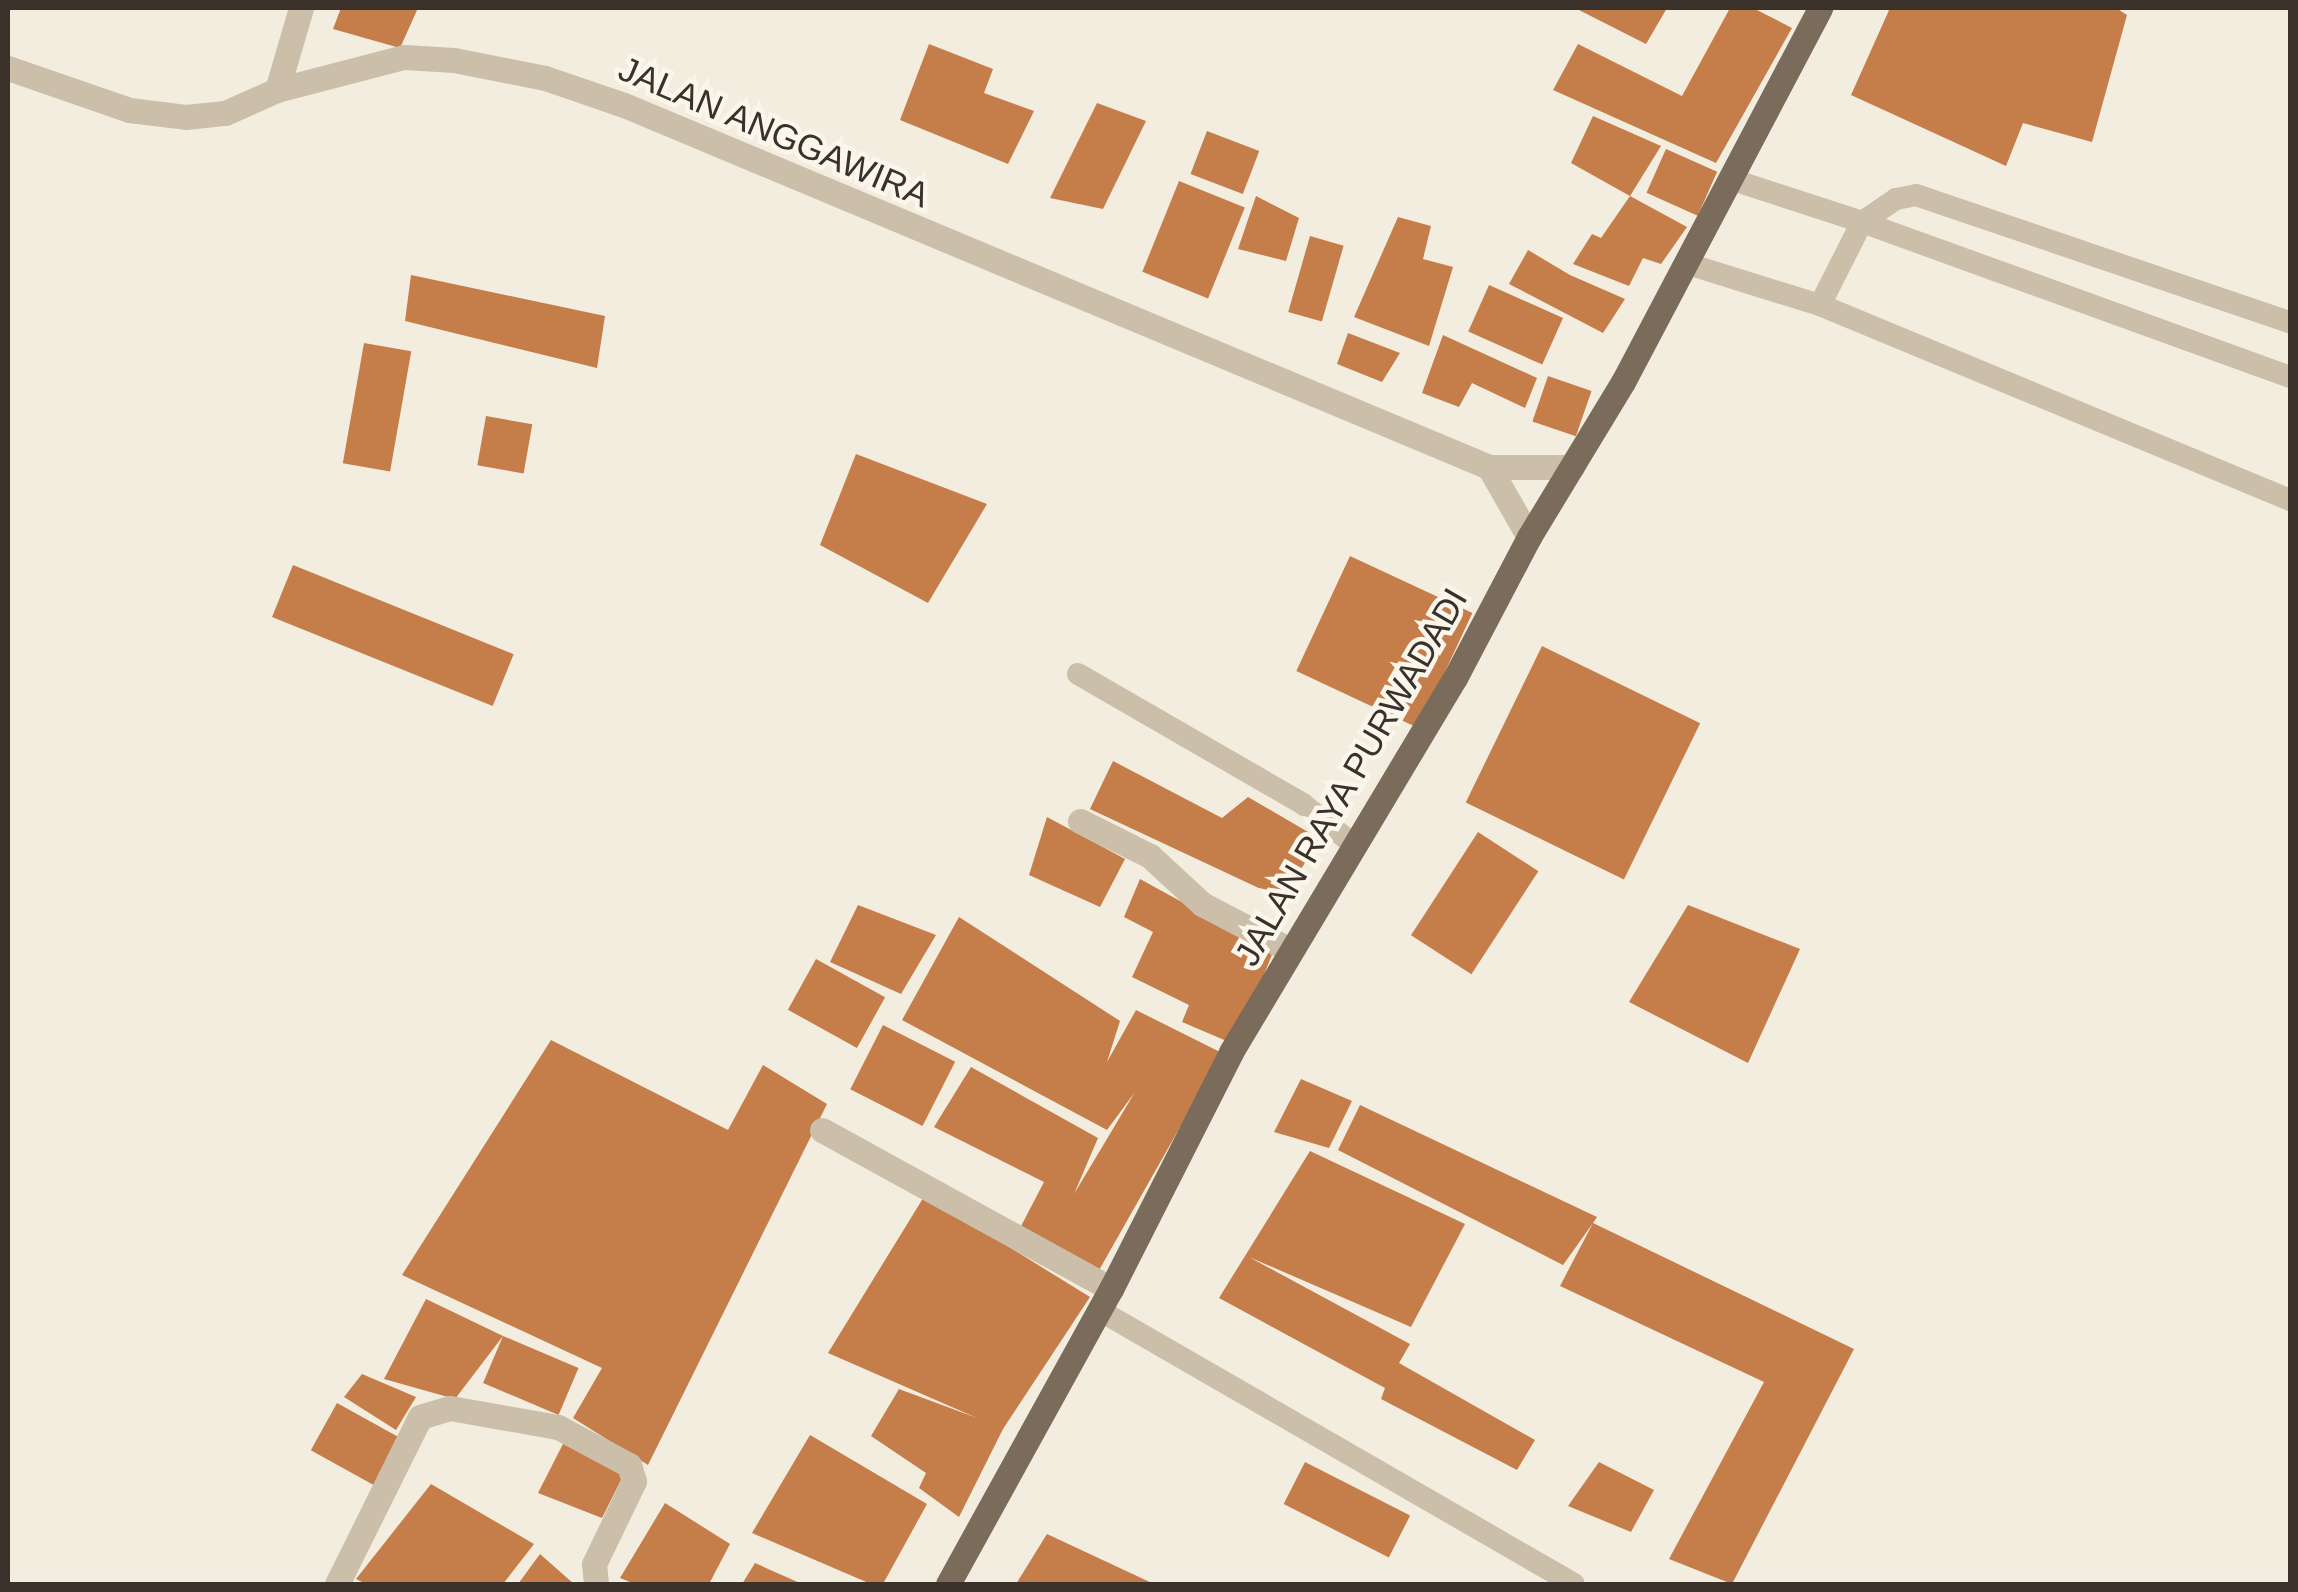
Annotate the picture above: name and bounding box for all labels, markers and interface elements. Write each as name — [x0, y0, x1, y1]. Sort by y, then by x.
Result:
street label: JALAN ANGGAWIRA — [612, 47, 936, 217]
street label: JALAN RAYA PURWADADI — [1225, 580, 1477, 974]

